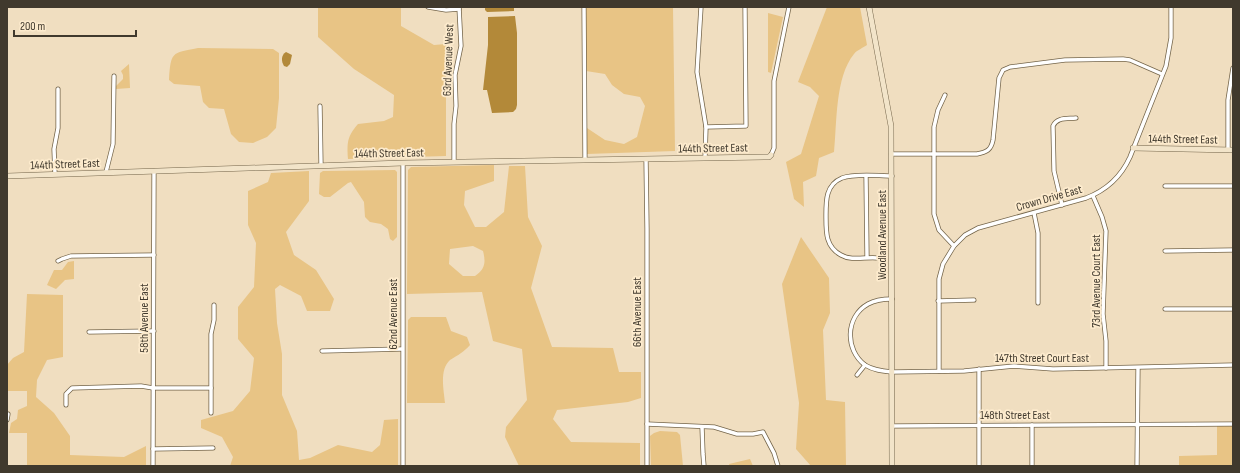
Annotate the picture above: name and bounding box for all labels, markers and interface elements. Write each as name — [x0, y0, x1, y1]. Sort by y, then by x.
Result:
scale bar — [14, 12, 136, 38]
text: 200 m — [20, 19, 46, 34]
street label: 63rd Avenue West — [440, 23, 457, 96]
street label: 144th Street East — [1148, 131, 1218, 148]
street label: 144th Street East — [678, 140, 748, 157]
street label: 144th Street East — [354, 145, 424, 162]
street label: 144th Street East — [30, 156, 100, 173]
street label: Crown Drive East — [1014, 182, 1084, 215]
street label: Woodland Avenue East — [875, 190, 890, 280]
street label: 73rd Avenue Court East — [1089, 234, 1104, 328]
street label: 66th Avenue East — [630, 277, 645, 347]
street label: 62nd Avenue East — [386, 278, 401, 349]
street label: 58th Avenue East — [137, 283, 152, 353]
street label: 147th Street Court East — [995, 351, 1089, 366]
street label: 148th Street East — [980, 408, 1050, 423]

